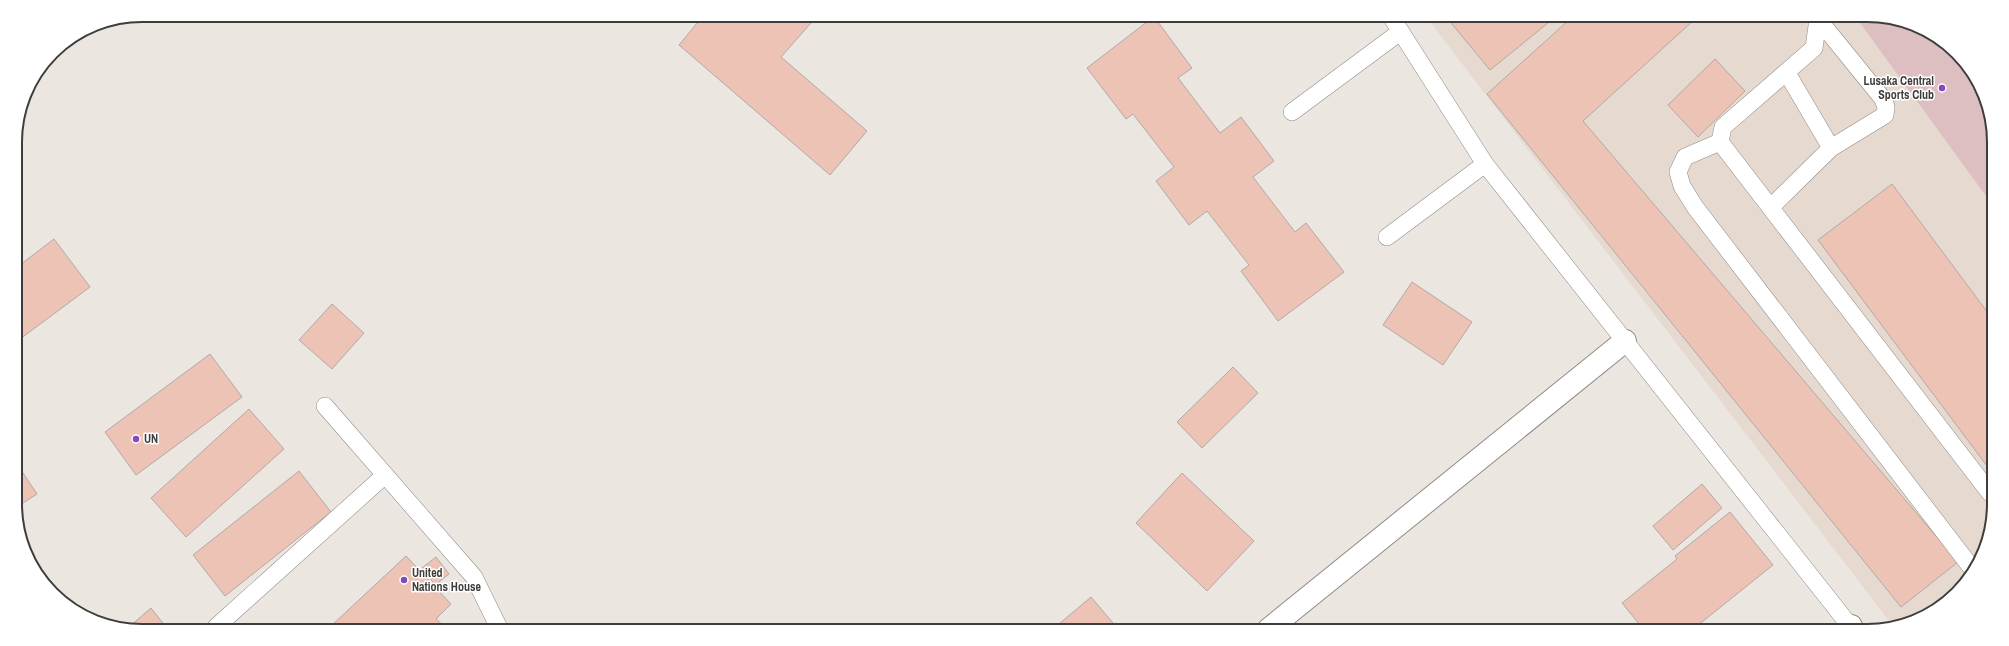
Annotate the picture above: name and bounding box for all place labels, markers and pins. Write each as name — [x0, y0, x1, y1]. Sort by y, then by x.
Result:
place label: Lusaka Central Sports Club — [1863, 73, 1934, 103]
marker: Lusaka Central Sports Club — [1937, 83, 1947, 93]
place label: UN — [144, 431, 158, 447]
marker: UN — [131, 434, 141, 444]
place label: United Nations House — [412, 565, 481, 595]
marker: United Nations House — [399, 575, 409, 585]

